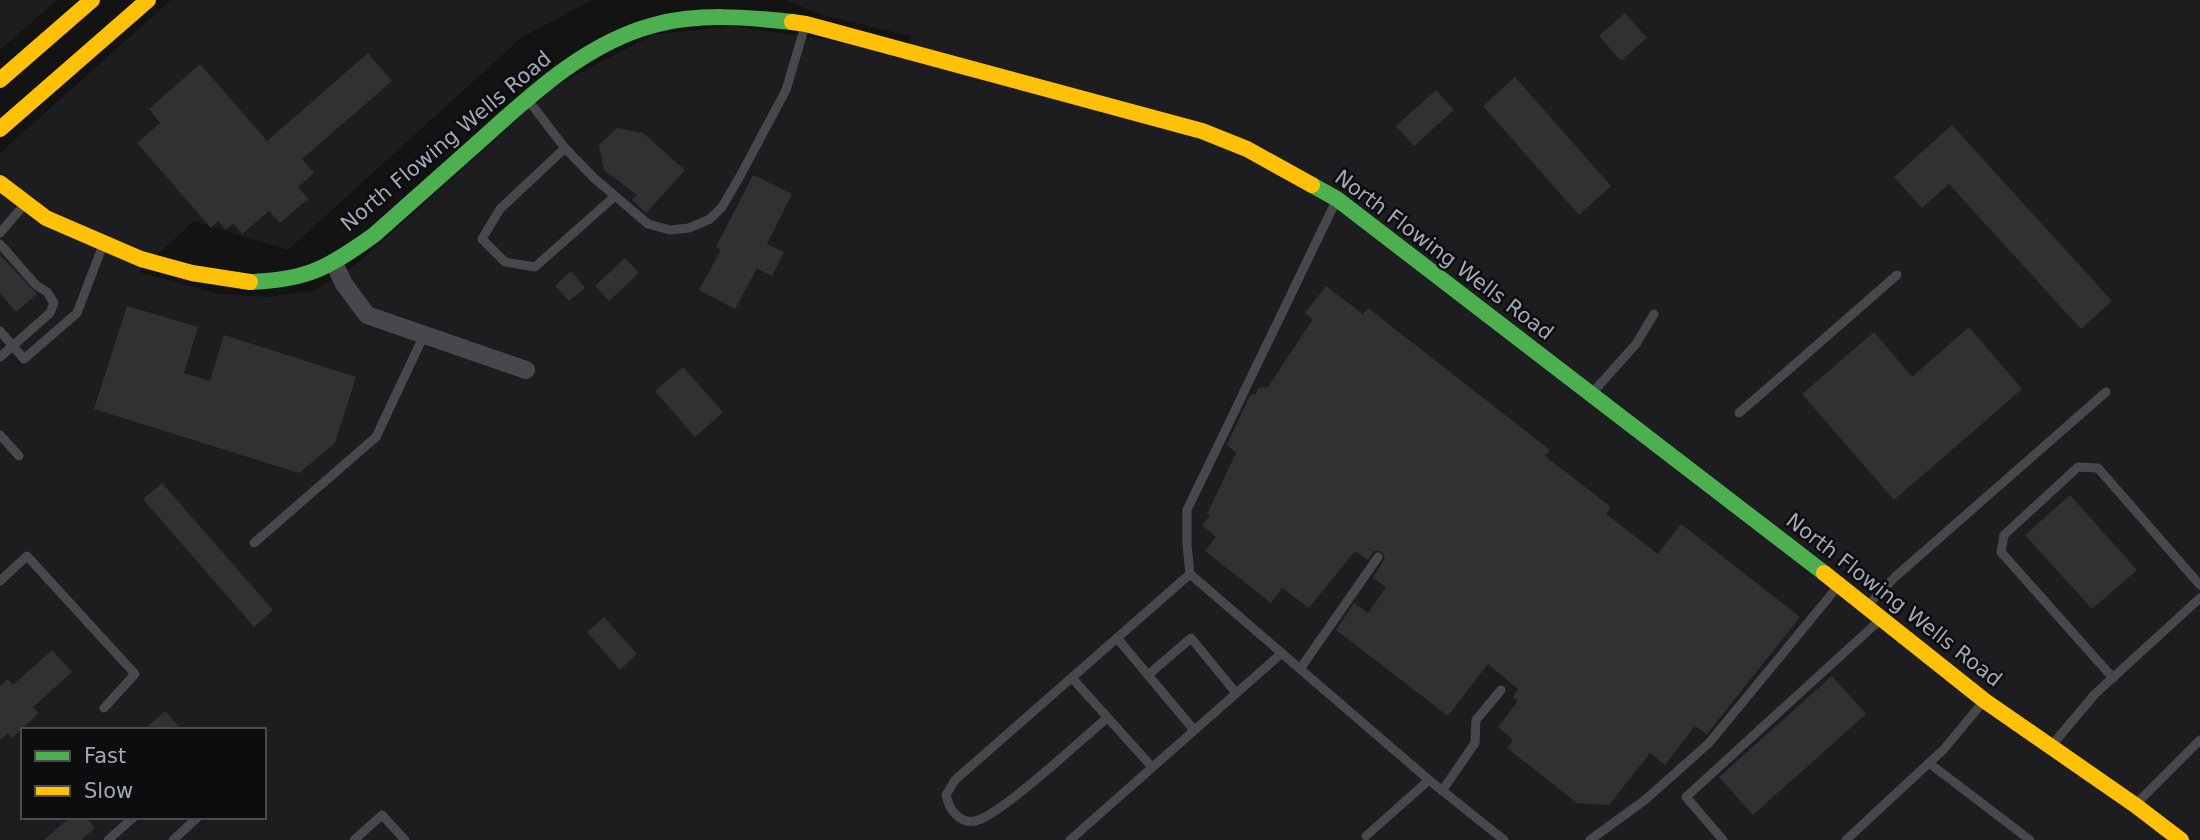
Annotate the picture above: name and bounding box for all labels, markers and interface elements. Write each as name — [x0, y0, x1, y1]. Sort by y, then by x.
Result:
street label: North Flowing Wells Road — [336, 46, 556, 236]
street label: North Flowing Wells Road — [1330, 165, 1558, 345]
street label: North Flowing Wells Road — [1781, 508, 2007, 692]
legend — [21, 728, 266, 819]
text: Fast — [84, 744, 126, 768]
text: Slow — [84, 779, 133, 803]

